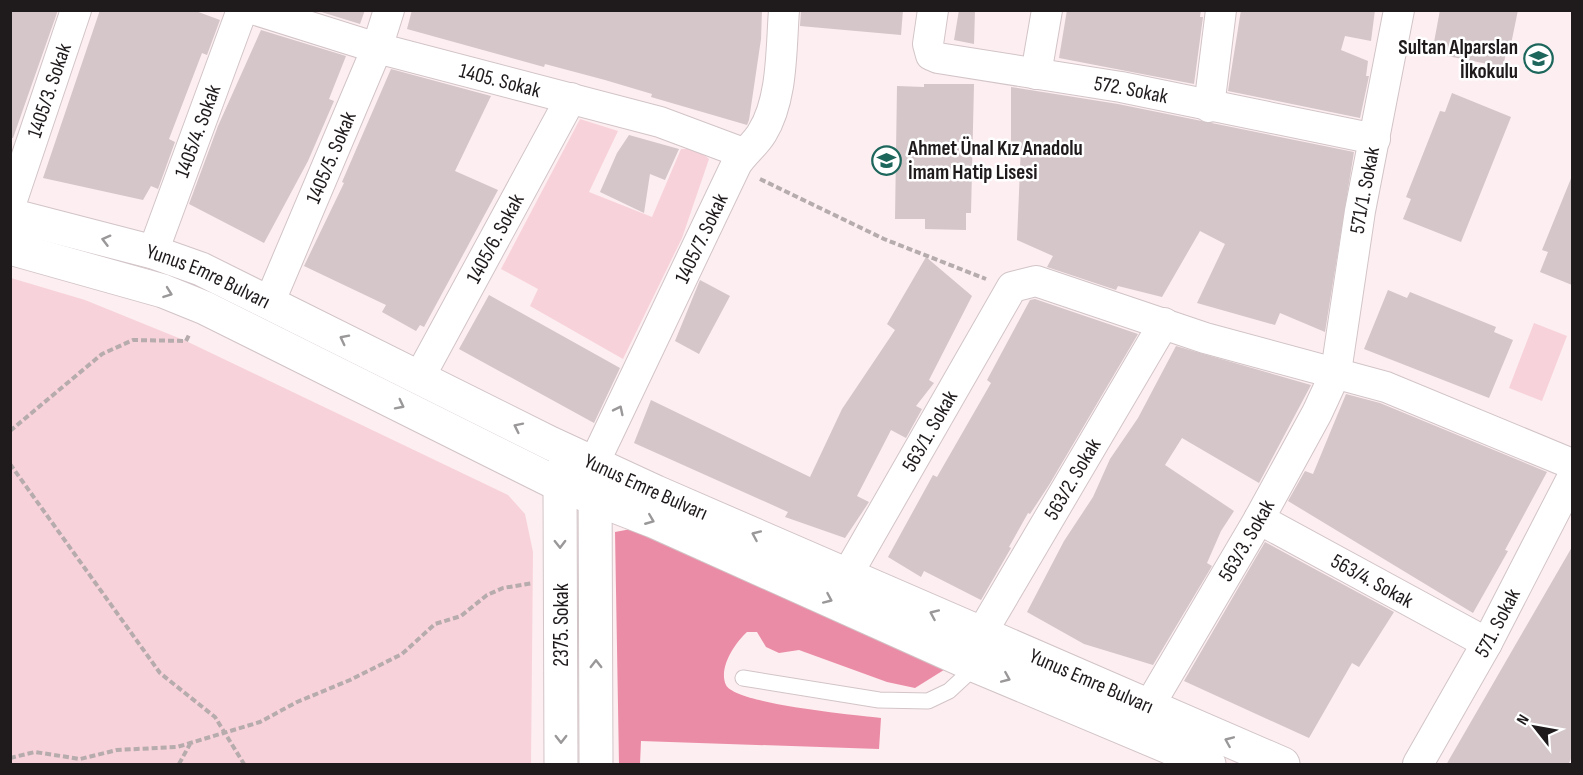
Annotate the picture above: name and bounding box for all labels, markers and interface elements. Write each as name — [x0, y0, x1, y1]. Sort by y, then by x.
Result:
place label: Sultan Alparslan İlkokulu — [1398, 35, 1518, 84]
street label: 1405/3. Sokak — [22, 40, 77, 141]
school or university icon: Sultan Alparslan İlkokulu — [1523, 43, 1555, 75]
street label: 1405. Sokak — [457, 58, 543, 103]
street label: 572. Sokak — [1092, 71, 1170, 109]
street label: 1405/4. Sokak — [169, 81, 227, 181]
street label: 1405/5. Sokak — [301, 108, 362, 207]
place label: Ahmet Ünal Kız Anadolu İmam Hatip Lisesi — [907, 136, 1083, 185]
school or university icon: Ahmet Ünal Kız Anadolu İmam Hatip Lisesi — [871, 144, 903, 176]
street label: 571/1. Sokak — [1345, 145, 1385, 235]
street label: 1405/6. Sokak — [461, 189, 530, 288]
street label: 1405/7. Sokak — [669, 189, 734, 287]
one-way arrow — [102, 235, 112, 247]
street label: Yunus Emre Bulvarı — [144, 239, 274, 314]
one-way arrow — [162, 286, 172, 299]
one-way arrow — [339, 335, 350, 346]
street label: 563/1. Sokak — [897, 386, 963, 476]
one-way arrow — [394, 397, 405, 409]
one-way arrow — [612, 406, 624, 417]
one-way arrow — [513, 423, 524, 435]
street label: 563/2. Sokak — [1039, 434, 1106, 524]
street label: Yunus Emre Bulvarı — [580, 448, 711, 526]
street label: 563/3. Sokak — [1213, 495, 1280, 586]
one-way arrow — [644, 513, 655, 525]
one-way arrow — [751, 531, 762, 543]
one-way arrow — [554, 539, 566, 548]
street label: 563/4. Sokak — [1327, 549, 1417, 614]
street label: 2375. Sokak — [549, 583, 574, 667]
street label: 571. Sokak — [1470, 584, 1526, 662]
one-way arrow — [821, 592, 832, 604]
one-way arrow — [930, 609, 941, 621]
street label: Yunus Emre Bulvarı — [1025, 643, 1157, 719]
one-way arrow — [590, 660, 602, 669]
one-way arrow — [1000, 671, 1011, 683]
north arrow — [1505, 697, 1565, 757]
text: N — [1513, 711, 1534, 729]
one-way arrow — [555, 734, 567, 743]
one-way arrow — [1224, 736, 1235, 748]

